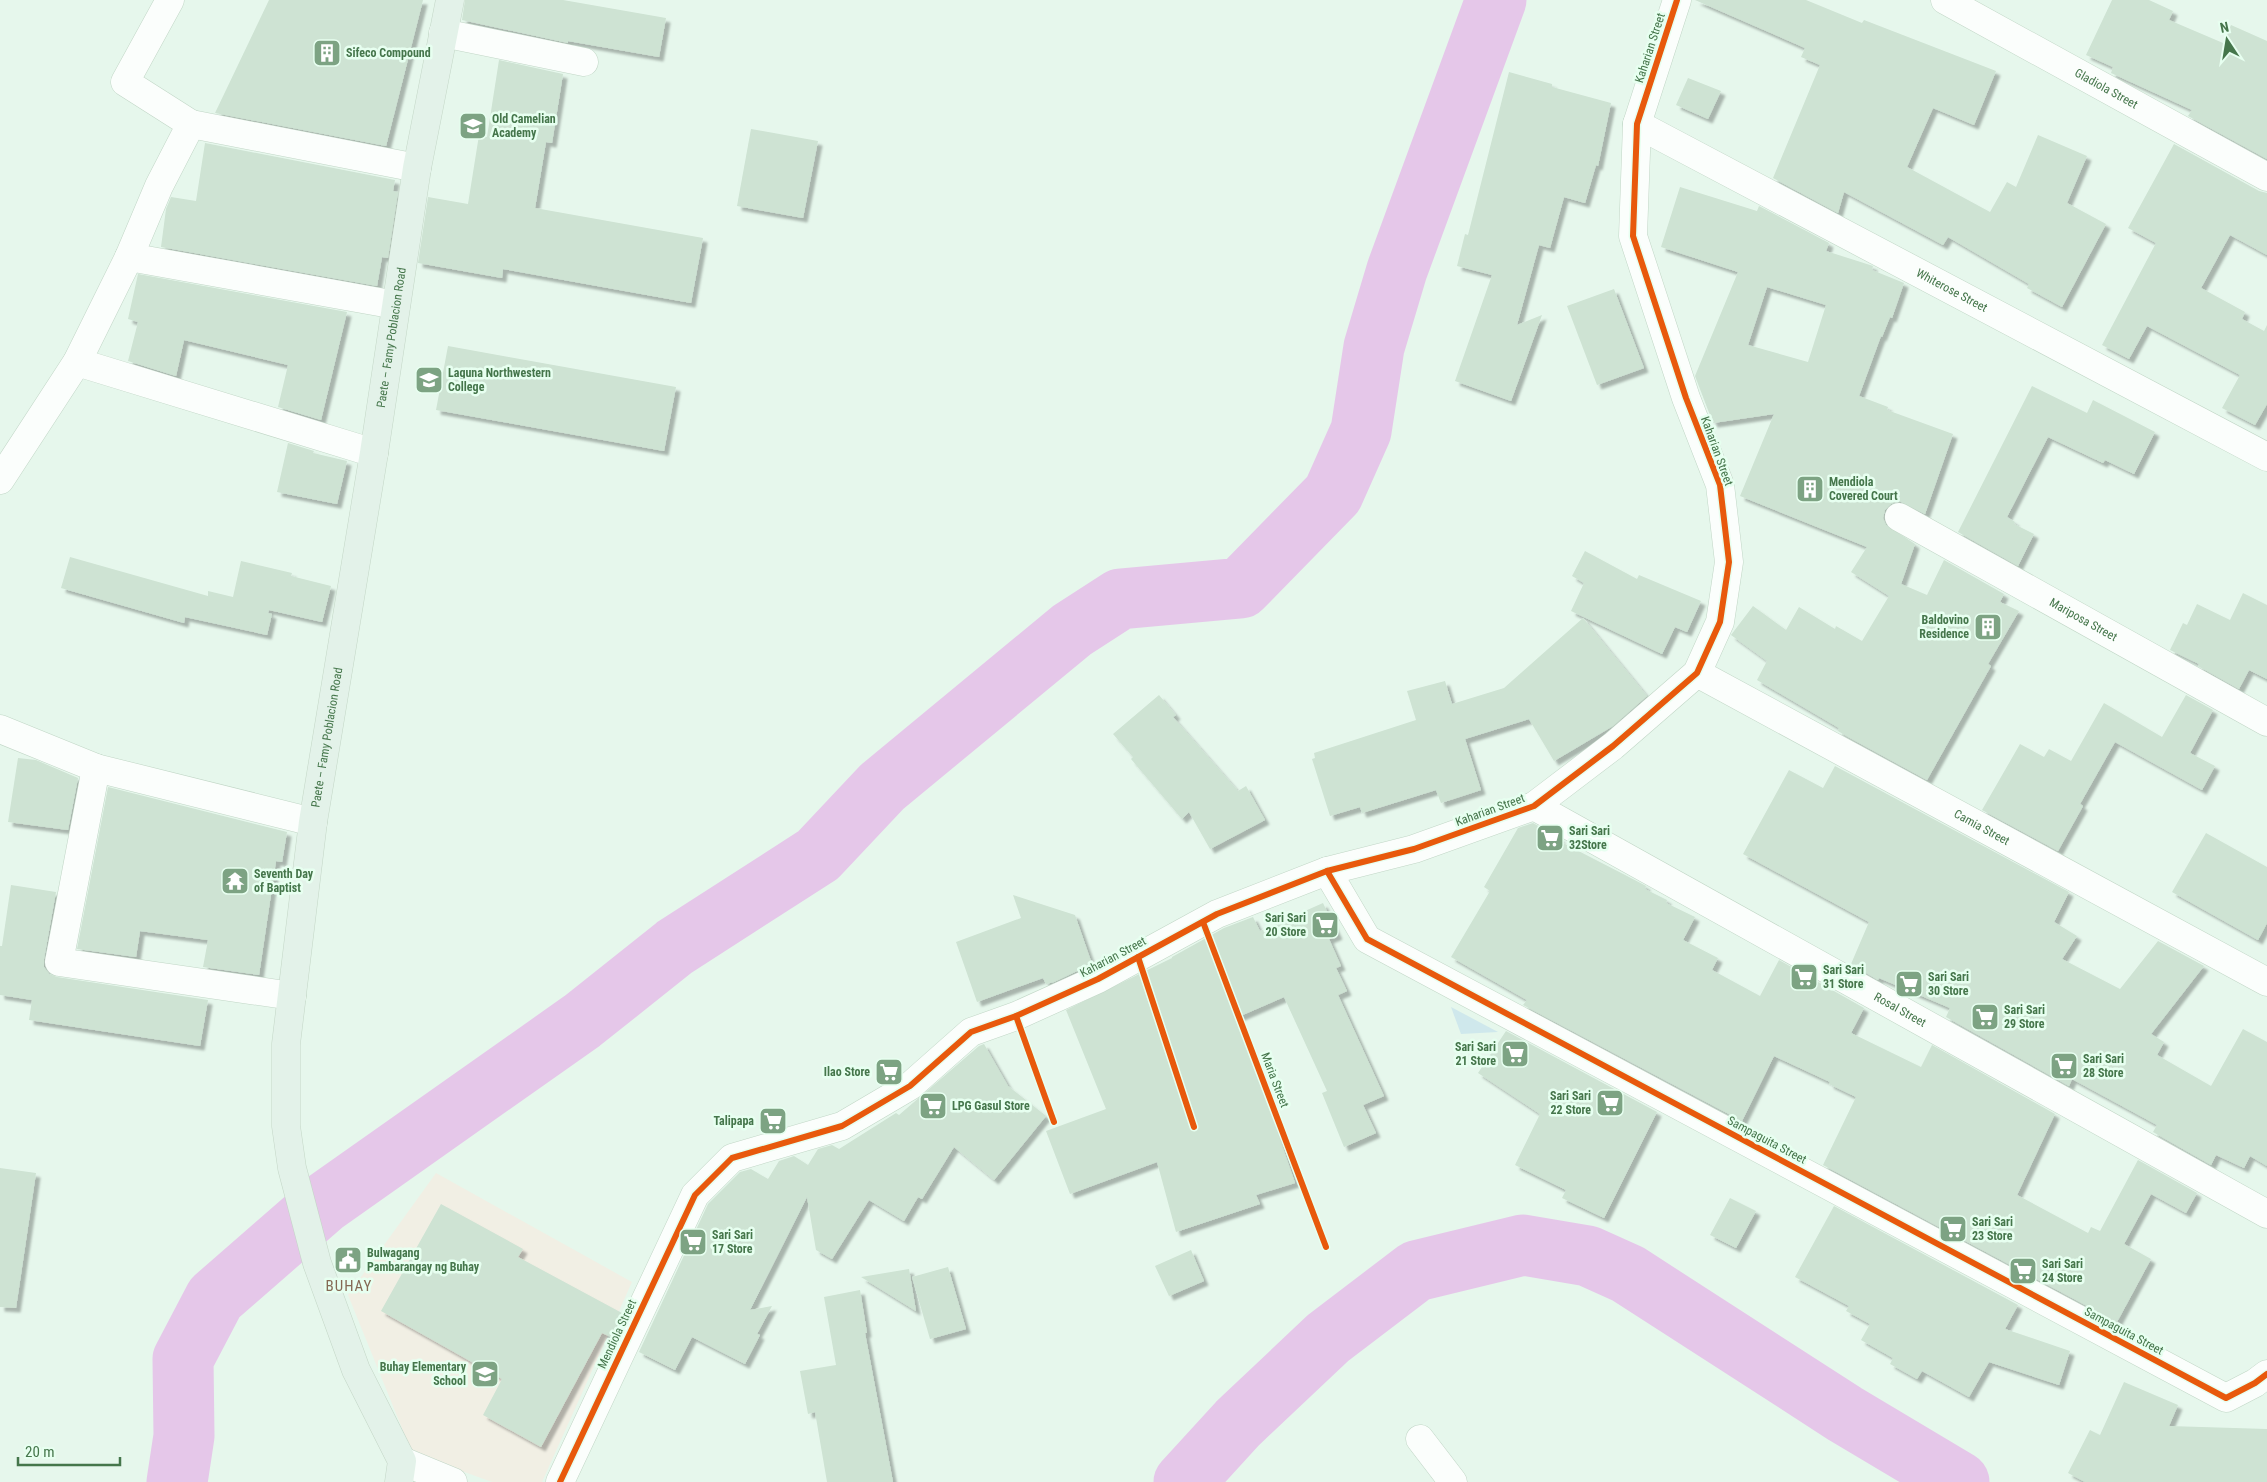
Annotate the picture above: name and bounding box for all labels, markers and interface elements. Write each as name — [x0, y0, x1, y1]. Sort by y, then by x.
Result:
street label: Kaharian Street — [1632, 11, 1668, 85]
north arrow — [2202, 15, 2252, 65]
text: N — [2218, 19, 2230, 36]
building icon: Sifeco Compound — [312, 38, 342, 68]
place label: Sifeco Compound — [346, 46, 431, 60]
street label: Gladiola Street — [2072, 66, 2141, 112]
school or university icon: Old Camelian Academy — [458, 111, 488, 141]
place label: Old Camelian Academy — [492, 112, 556, 140]
street label: Paete – Famy Poblacion Road — [374, 266, 409, 409]
street label: Whiterose Street — [1914, 266, 1990, 315]
school or university icon: Laguna Northwestern College — [414, 365, 444, 395]
place label: Laguna Northwestern College — [448, 366, 551, 394]
street label: Kaharian Street — [1698, 414, 1736, 488]
building icon: Mendiola Covered Court — [1795, 474, 1825, 504]
place label: Mendiola Covered Court — [1829, 475, 1898, 503]
street label: Mariposa Street — [2047, 595, 2120, 644]
building icon: Baldovino Residence — [1973, 612, 2003, 642]
place label: Baldovino Residence — [1919, 613, 1969, 641]
street label: Paete – Famy Poblacion Road — [308, 666, 345, 809]
street label: Kaharian Street — [1453, 791, 1527, 829]
street label: Camia Street — [1952, 807, 2012, 848]
supermarket icon: Sari Sari 32Store — [1535, 823, 1565, 853]
place label: Sari Sari 32Store — [1569, 824, 1610, 852]
temple icon: Seventh Day of Baptist — [220, 866, 250, 896]
place label: Seventh Day of Baptist — [254, 867, 314, 895]
supermarket icon: Sari Sari 20 Store — [1310, 910, 1340, 940]
place label: Sari Sari 20 Store — [1265, 911, 1306, 939]
street label: Kaharian Street — [1078, 934, 1149, 980]
supermarket icon: Sari Sari 31 Store — [1789, 962, 1819, 992]
place label: Sari Sari 31 Store — [1823, 963, 1864, 991]
supermarket icon: Sari Sari 30 Store — [1894, 969, 1924, 999]
place label: Sari Sari 30 Store — [1928, 970, 1969, 998]
street label: Rosal Street — [1872, 990, 1929, 1030]
supermarket icon: Sari Sari 29 Store — [1970, 1002, 2000, 1032]
place label: Sari Sari 29 Store — [2004, 1003, 2045, 1031]
supermarket icon: Sari Sari 21 Store — [1500, 1039, 1530, 1069]
place label: Sari Sari 21 Store — [1455, 1040, 1496, 1068]
street label: Maria Street — [1258, 1050, 1292, 1110]
supermarket icon: Sari Sari 28 Store — [2049, 1051, 2079, 1081]
place label: Sari Sari 28 Store — [2083, 1052, 2124, 1080]
supermarket icon: Ilao Store — [874, 1057, 904, 1087]
place label: Ilao Store — [824, 1065, 870, 1079]
supermarket icon: Sari Sari 22 Store — [1595, 1088, 1625, 1118]
place label: Sari Sari 22 Store — [1550, 1089, 1591, 1117]
supermarket icon: LPG Gasul Store — [918, 1091, 948, 1121]
place label: LPG Gasul Store — [952, 1099, 1030, 1113]
supermarket icon: Talipapa — [758, 1106, 788, 1136]
street label: Sampaguita Street — [1725, 1113, 1809, 1167]
place label: Talipapa — [714, 1114, 754, 1128]
supermarket icon: Sari Sari 23 Store — [1938, 1214, 1968, 1244]
place label: Sari Sari 23 Store — [1972, 1215, 2013, 1243]
supermarket icon: Sari Sari 17 Store — [678, 1227, 708, 1257]
place label: Sari Sari 17 Store — [712, 1228, 753, 1256]
public building icon: Bulwagang Pambarangay ng Buhay — [333, 1245, 363, 1275]
place label: Bulwagang Pambarangay ng Buhay — [367, 1246, 480, 1274]
supermarket icon: Sari Sari 24 Store — [2008, 1256, 2038, 1286]
place label: Sari Sari 24 Store — [2042, 1257, 2083, 1285]
district label: BUHAY — [326, 1277, 372, 1295]
street label: Mendiola Street — [595, 1297, 639, 1371]
street label: Sampaguita Street — [2082, 1304, 2166, 1358]
school or university icon: Buhay Elementary School — [470, 1359, 500, 1389]
place label: Buhay Elementary School — [380, 1360, 467, 1388]
scale bar — [18, 1434, 120, 1466]
text: 20 m — [25, 1443, 55, 1461]

